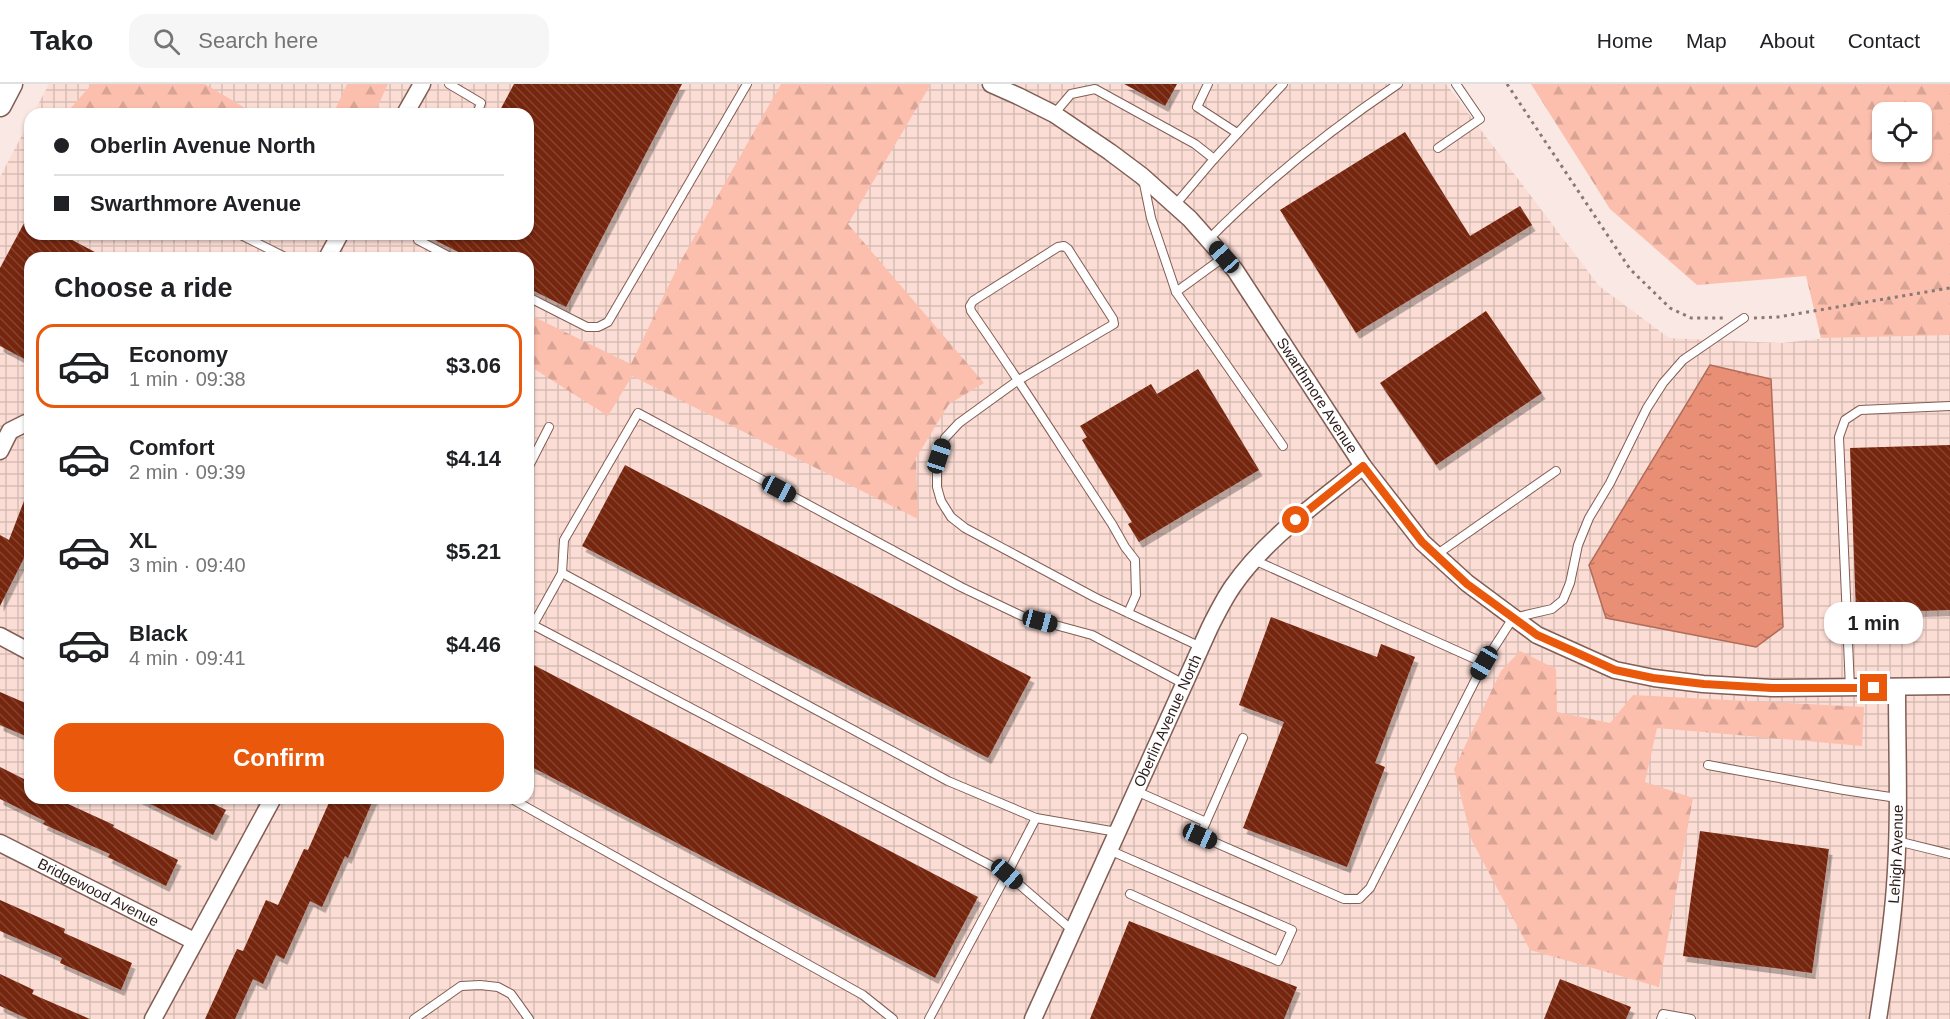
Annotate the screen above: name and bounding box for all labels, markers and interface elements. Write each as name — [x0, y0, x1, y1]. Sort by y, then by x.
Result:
search box — [129, 14, 549, 68]
text: Tako — [30, 25, 93, 56]
icon: search — [150, 25, 183, 58]
text: Search here — [198, 28, 318, 53]
text: Home — [1597, 29, 1653, 52]
text: Map — [1686, 29, 1727, 52]
text: About — [1760, 29, 1815, 52]
text: Contact — [1848, 29, 1920, 52]
map controls — [1872, 102, 1932, 162]
button: locate — [1872, 102, 1932, 162]
text: Oberlin Avenue North — [90, 133, 316, 158]
text: Swarthmore Avenue — [90, 191, 301, 216]
car — [1205, 238, 1243, 276]
text: Choose a ride — [54, 273, 233, 303]
street label: Swarthmore Avenue — [1273, 334, 1361, 456]
icon: car — [57, 339, 111, 393]
text: Economy — [129, 342, 228, 367]
text: $3.06 — [446, 353, 501, 378]
text: 1 min · 09:38 — [129, 368, 246, 390]
icon: car — [57, 432, 111, 486]
text: Comfort — [129, 435, 215, 460]
car — [925, 436, 953, 476]
text: $4.14 — [446, 446, 501, 471]
text: 2 min · 09:39 — [129, 461, 246, 483]
car — [759, 473, 799, 505]
route start — [1282, 506, 1309, 533]
icon: car — [57, 525, 111, 579]
text: XL — [129, 528, 157, 553]
text: $5.21 — [446, 539, 501, 564]
text: 3 min · 09:40 — [129, 554, 246, 576]
callout: 1 min — [1824, 601, 1924, 643]
car — [1020, 608, 1060, 634]
text: 1 min — [1847, 612, 1900, 634]
icon: car — [57, 618, 111, 672]
text: Black — [129, 621, 188, 646]
text: $4.46 — [446, 632, 501, 657]
car — [1467, 643, 1501, 683]
text: 4 min · 09:41 — [129, 647, 246, 669]
street label: Oberlin Avenue North — [1130, 652, 1204, 790]
route end — [1860, 674, 1887, 701]
button: Confirm — [54, 723, 504, 792]
street label: Lehigh Avenue — [1885, 805, 1906, 904]
car — [1180, 820, 1220, 852]
street label: Bridgewood Avenue — [35, 855, 162, 930]
car — [988, 855, 1026, 893]

